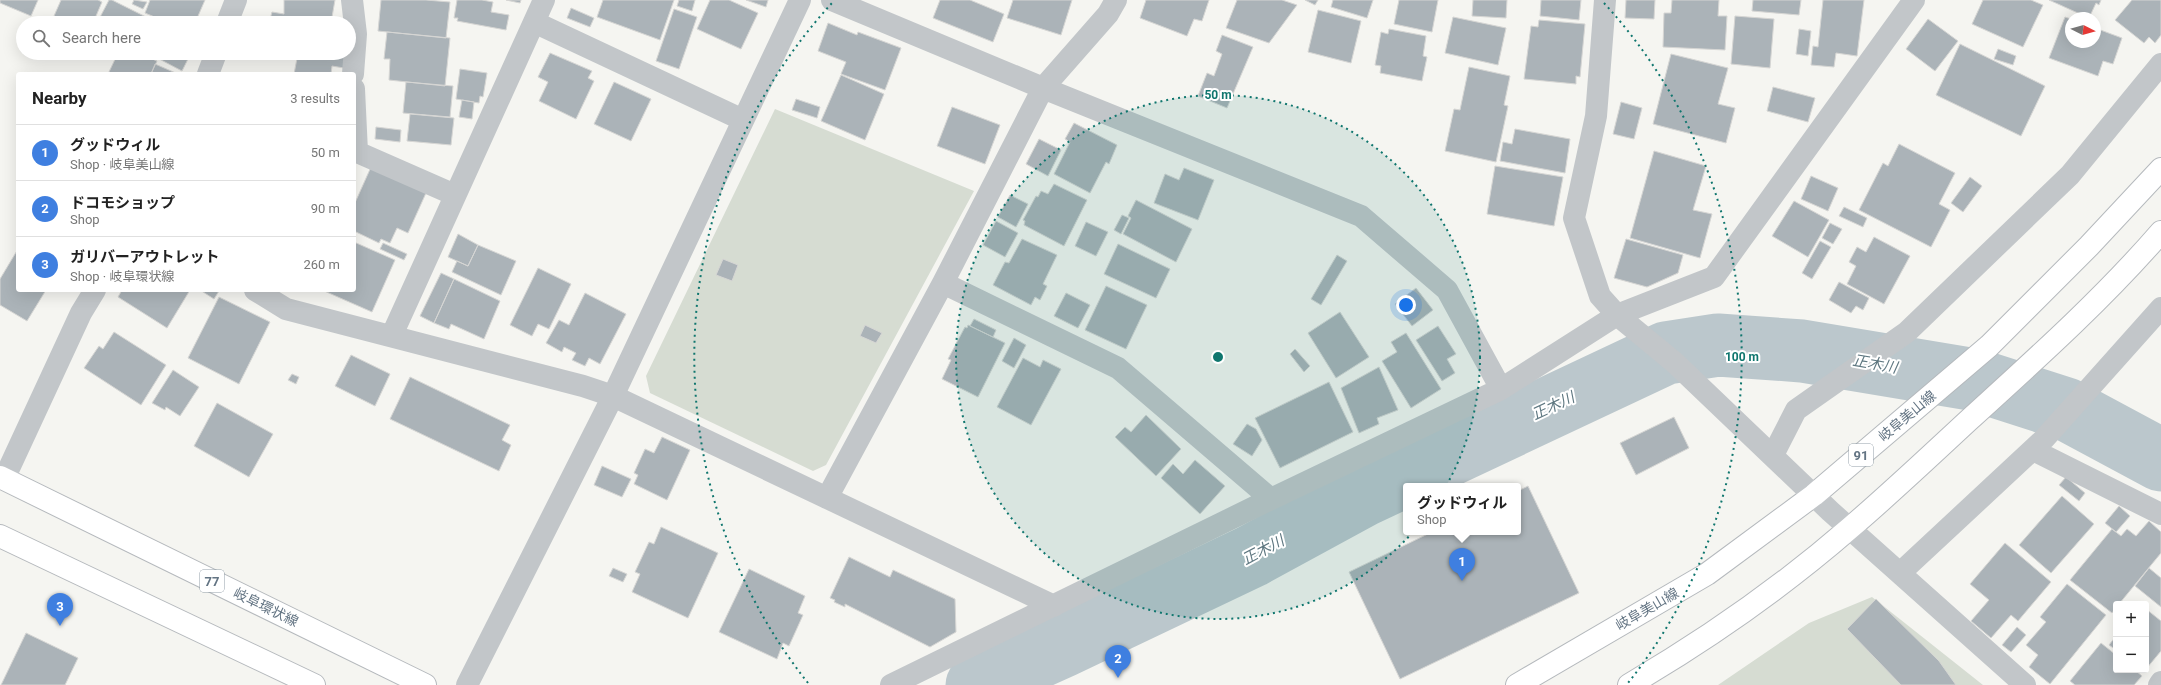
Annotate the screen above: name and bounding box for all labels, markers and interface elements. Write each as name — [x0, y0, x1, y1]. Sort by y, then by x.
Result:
north arrow — [2065, 12, 2101, 48]
search box — [16, 16, 356, 60]
icon: search — [30, 27, 52, 49]
text: Search here — [62, 29, 141, 47]
text: Nearby — [32, 88, 87, 108]
text: 50 m — [1204, 88, 1232, 102]
text: 3 results — [290, 91, 340, 106]
text: グッドウィル — [70, 136, 160, 154]
text: 1 — [41, 145, 49, 160]
text: 50 m — [311, 145, 340, 160]
text: Shop · 岐阜美山線 — [70, 157, 174, 172]
text: ドコモショップ — [70, 194, 175, 212]
text: 2 — [41, 201, 49, 216]
text: 90 m — [311, 201, 340, 216]
text: Shop — [70, 212, 100, 227]
text: ガリバーアウトレット — [70, 248, 219, 266]
text: 3 — [41, 257, 49, 272]
text: 260 m — [303, 257, 340, 272]
text: Shop · 岐阜環状線 — [70, 269, 174, 284]
your location — [1396, 295, 1416, 315]
centre of rings — [1211, 350, 1225, 364]
text: 100 m — [1725, 350, 1759, 364]
water label: 正木川 — [1851, 351, 1901, 377]
water label: 正木川 — [1529, 387, 1579, 424]
street label: 岐阜美山線 — [1875, 387, 1939, 445]
road number: 91 — [1849, 444, 1873, 466]
popup — [1403, 483, 1521, 535]
text: グッドウィル — [1417, 494, 1507, 512]
text: Shop — [1417, 512, 1447, 527]
water label: 正木川 — [1239, 531, 1289, 569]
pin: 1 — [1449, 548, 1475, 581]
road number: 77 — [200, 570, 224, 592]
street label: 岐阜環状線 — [231, 584, 301, 630]
street label: 岐阜美山線 — [1613, 585, 1681, 633]
pin: 3 — [47, 593, 73, 626]
map controls — [2113, 601, 2149, 673]
button: + — [2113, 601, 2149, 637]
button: − — [2113, 637, 2149, 673]
pin: 2 — [1105, 645, 1131, 678]

